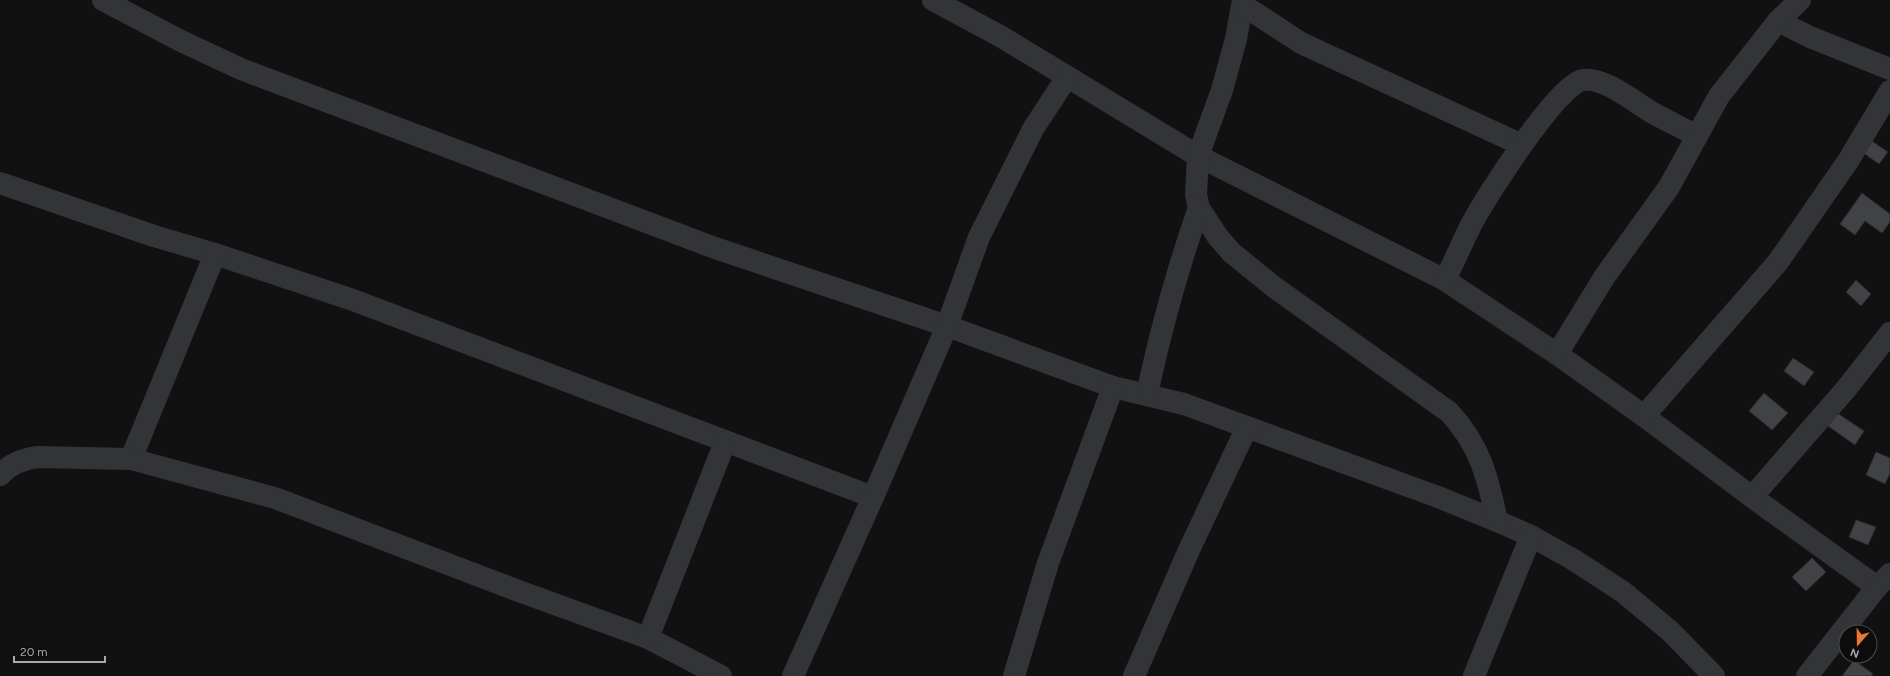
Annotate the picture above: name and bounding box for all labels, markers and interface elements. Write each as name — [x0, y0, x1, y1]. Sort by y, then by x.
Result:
north arrow — [1838, 624, 1878, 664]
scale bar — [14, 638, 105, 664]
text: 20 m — [20, 645, 48, 659]
text: N — [1849, 645, 1861, 660]

